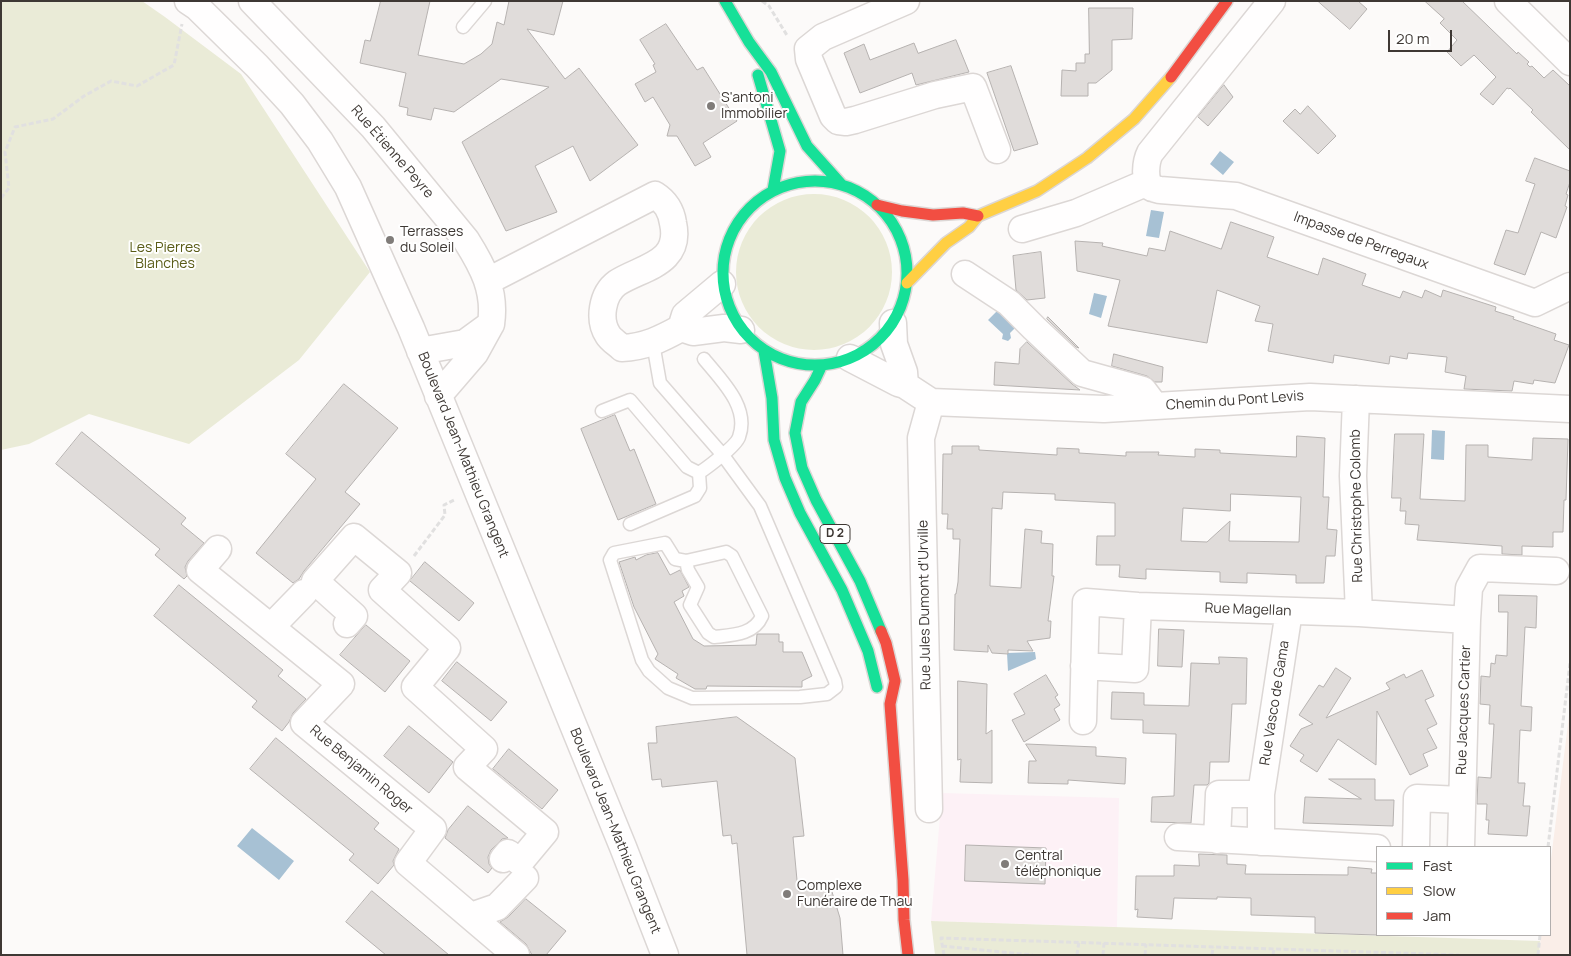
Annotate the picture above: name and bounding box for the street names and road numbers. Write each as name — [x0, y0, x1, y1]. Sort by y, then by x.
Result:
street label: Rue Étienne Peyre — [347, 102, 437, 202]
street label: Impasse de Perregaux — [1291, 209, 1431, 273]
street label: Boulevard Jean-Mathieu Grangent — [414, 350, 512, 560]
street label: Chemin du Pont Levis — [1165, 388, 1305, 414]
street label: Rue Christophe Colomb — [1347, 429, 1367, 583]
street label: Rue Jules Dumont d'Urville — [915, 520, 935, 690]
road number: D 2 — [820, 524, 850, 544]
street label: Rue Magellan — [1204, 600, 1292, 620]
street label: Rue Vasco de Gama — [1257, 639, 1293, 767]
street label: Rue Jacques Cartier — [1453, 645, 1475, 775]
street label: Rue Benjamin Roger — [306, 722, 416, 818]
street label: Boulevard Jean-Mathieu Grangent — [566, 726, 664, 936]

